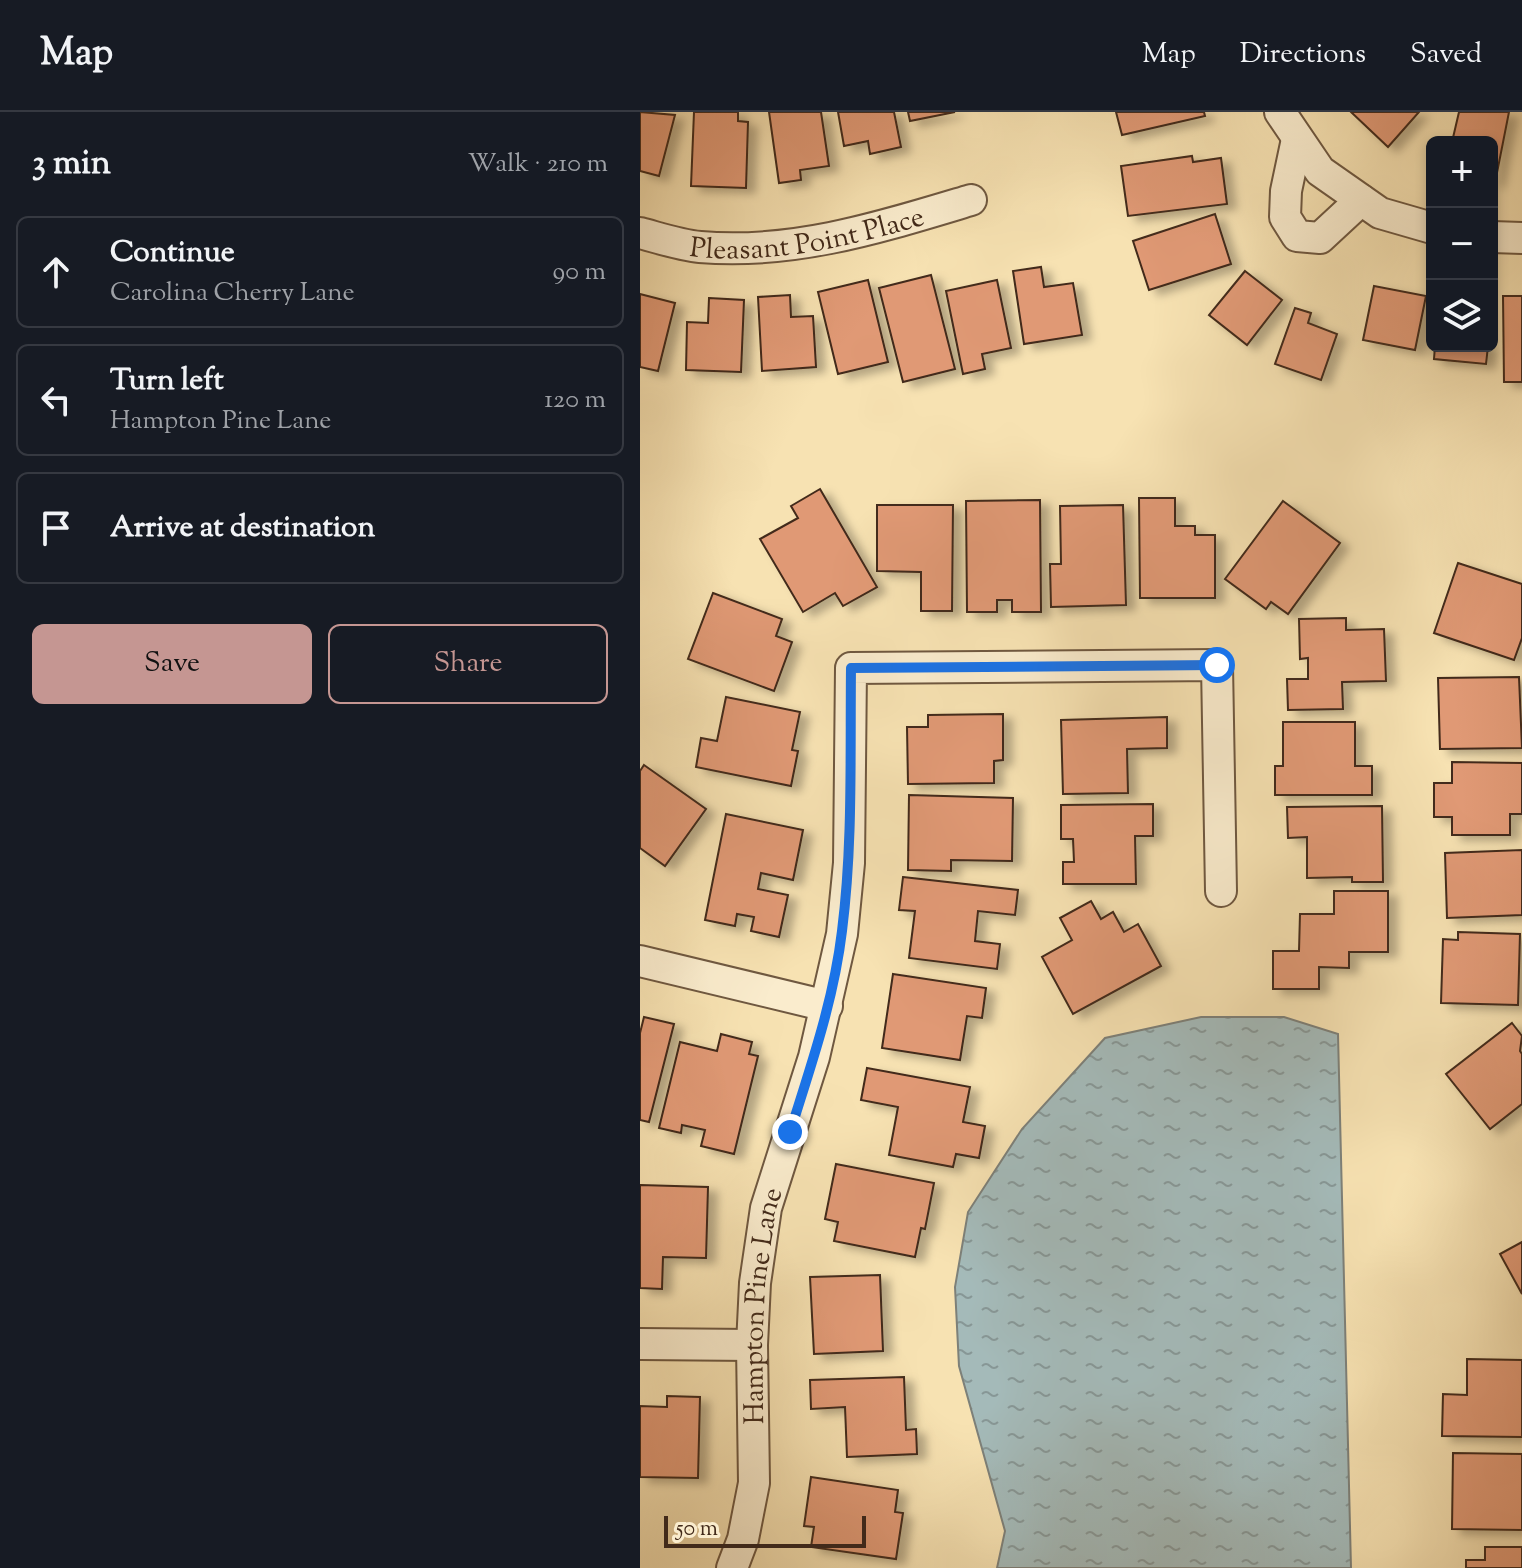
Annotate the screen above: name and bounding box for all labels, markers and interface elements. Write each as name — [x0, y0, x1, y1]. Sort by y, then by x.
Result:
text: Map — [40, 28, 113, 82]
text: Map — [1142, 35, 1196, 75]
text: Directions — [1240, 35, 1366, 75]
text: Saved — [1410, 35, 1482, 75]
map controls — [1426, 136, 1498, 352]
button: + — [1426, 136, 1498, 208]
text: 3 min — [32, 140, 111, 189]
text: Walk · 210 m — [468, 146, 608, 183]
street label: Pleasant Point Place — [687, 198, 929, 271]
button: − — [1426, 208, 1498, 280]
text: Continue — [110, 232, 235, 275]
icon: ahead — [34, 250, 78, 294]
text: 90 m — [553, 254, 606, 291]
text: Carolina Cherry Lane — [110, 275, 355, 312]
button: layers — [1426, 280, 1498, 352]
text: Turn left — [110, 360, 224, 403]
icon: left — [34, 378, 78, 422]
text: 120 m — [544, 382, 606, 419]
text: Hampton Pine Lane — [110, 403, 331, 440]
icon: arrive — [34, 506, 78, 550]
text: Arrive at destination — [110, 507, 375, 550]
button: Save — [32, 624, 312, 704]
button: Share — [328, 624, 608, 704]
route start — [1199, 647, 1235, 683]
route end — [772, 1114, 808, 1150]
street label: Hampton Pine Lane — [735, 1183, 794, 1425]
scale bar — [664, 1512, 866, 1548]
text: 50 m — [676, 1514, 718, 1546]

